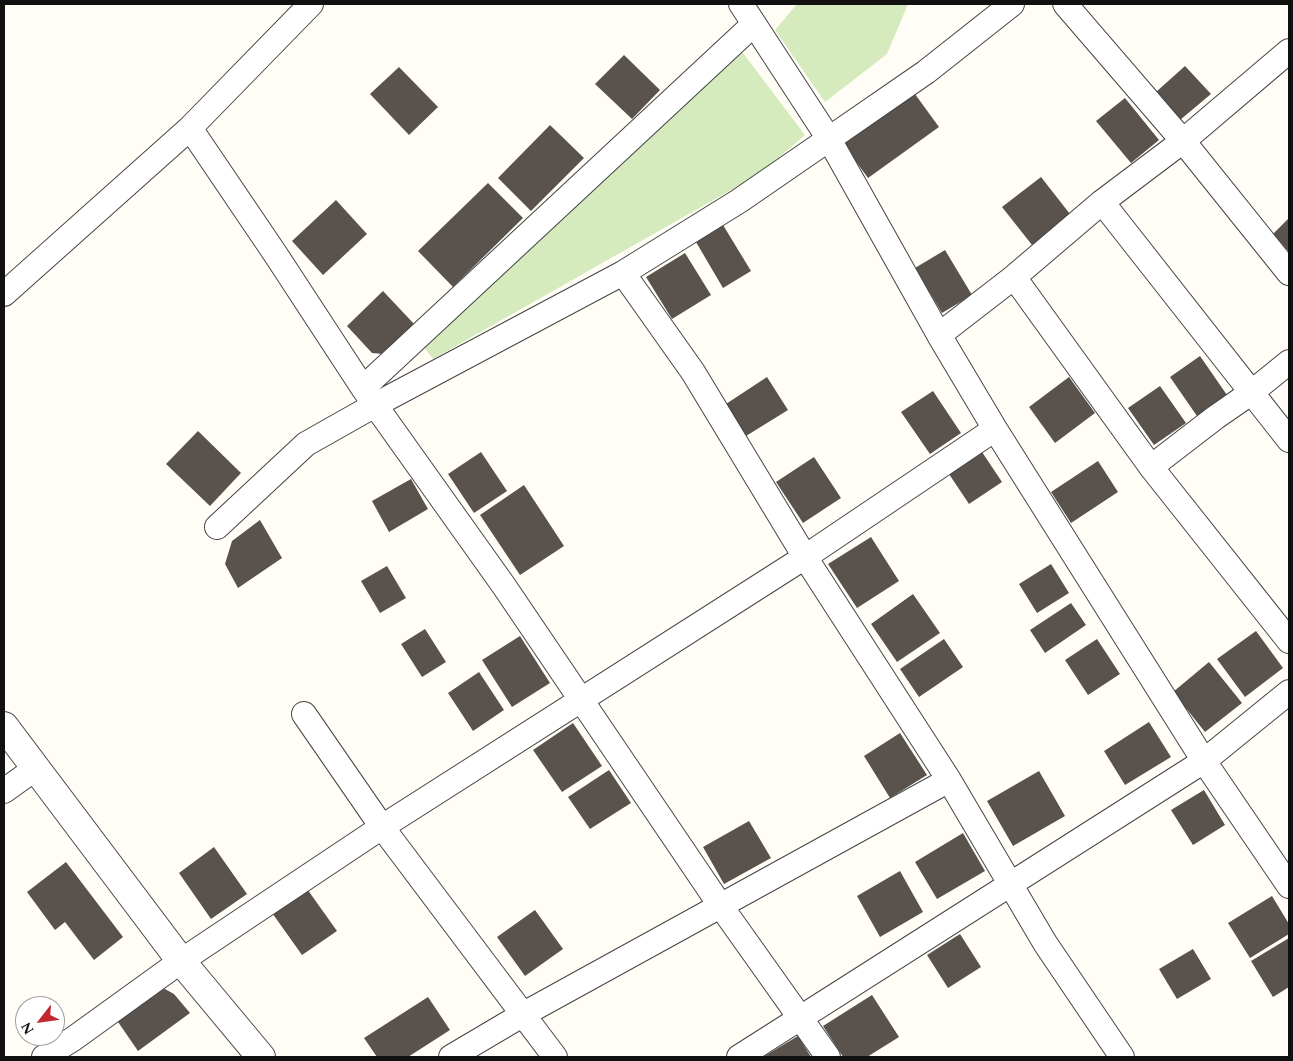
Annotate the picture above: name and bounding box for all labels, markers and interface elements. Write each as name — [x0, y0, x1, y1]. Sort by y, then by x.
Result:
north arrow — [15, 996, 65, 1046]
text: N — [15, 1018, 39, 1038]

